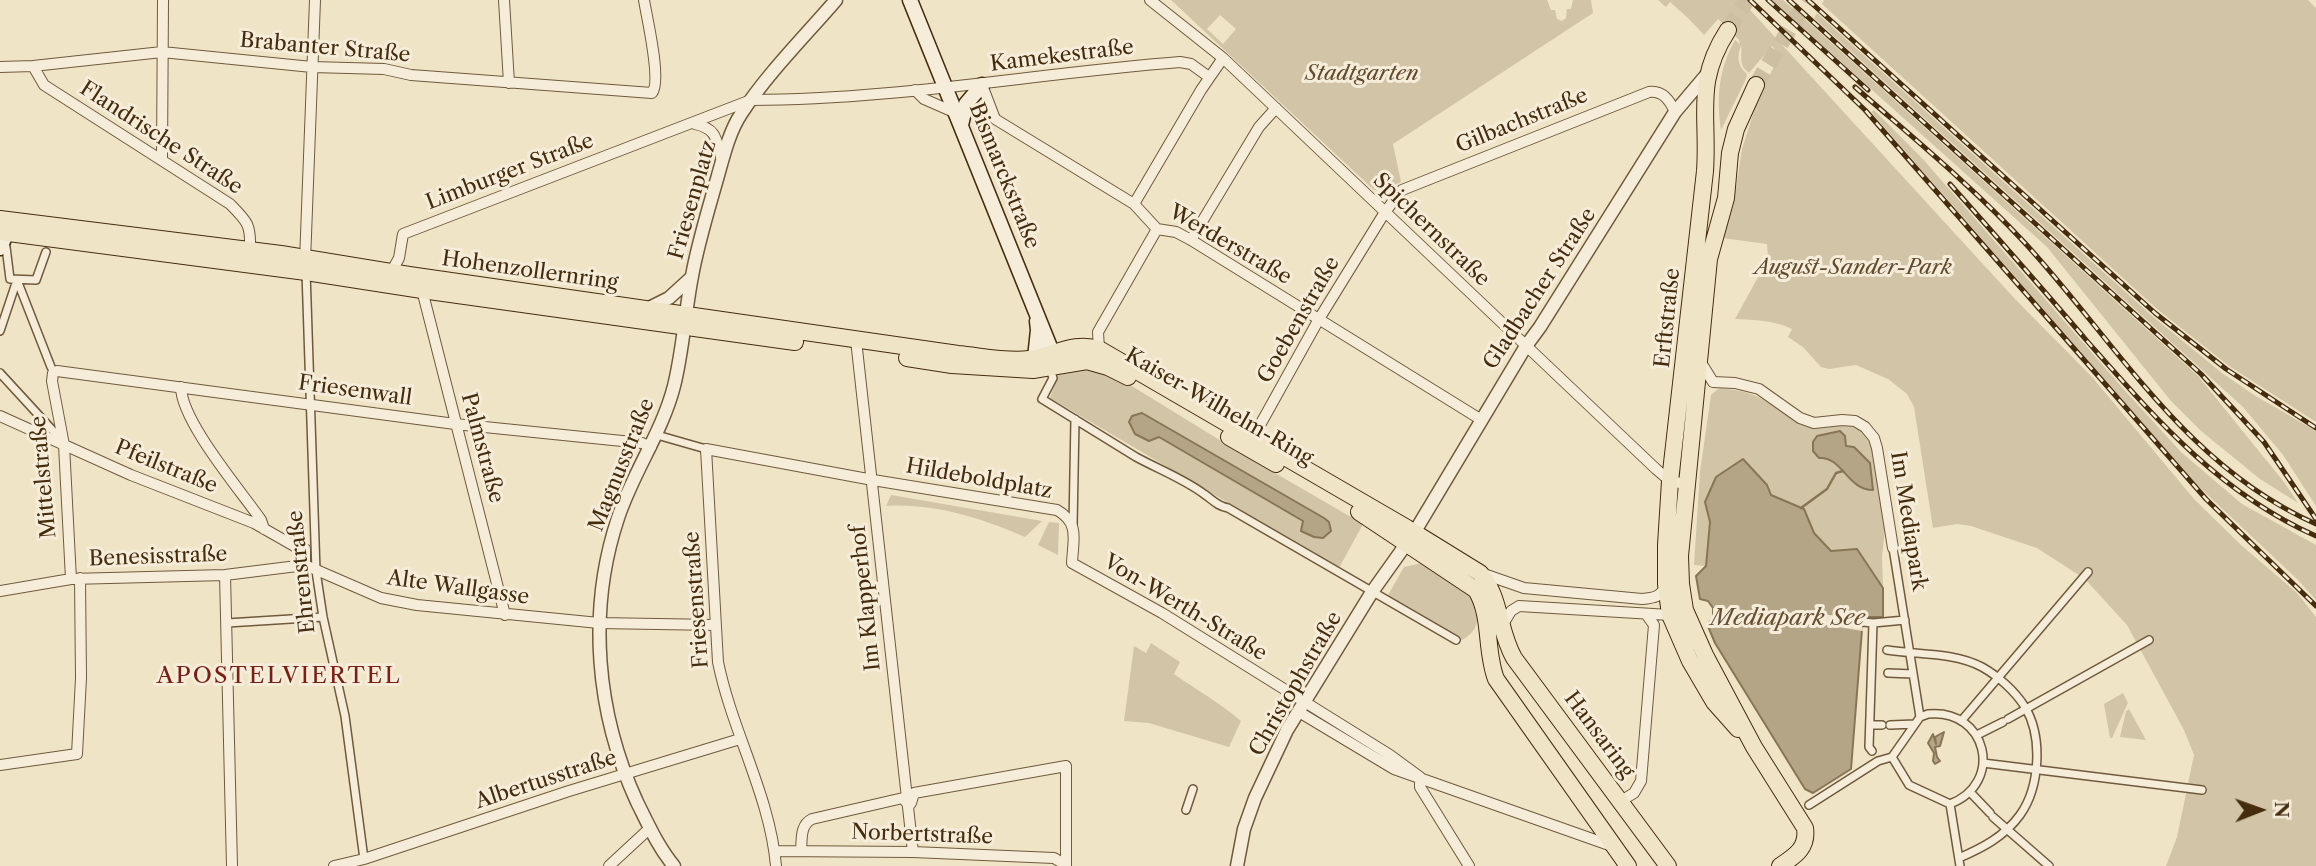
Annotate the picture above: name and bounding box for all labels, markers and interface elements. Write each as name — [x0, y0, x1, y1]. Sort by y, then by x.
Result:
street label: Brabanter Straße — [239, 28, 411, 68]
street label: Kamekestraße — [989, 35, 1135, 77]
park label: Stadtgarten — [1305, 61, 1419, 87]
street label: Flandrische Straße — [75, 76, 247, 200]
street label: Gilbachstraße — [1452, 83, 1592, 159]
street label: Bismarckstraße — [963, 99, 1045, 253]
street label: Limburger Straße — [423, 128, 597, 216]
street label: Friesenplatz — [664, 137, 722, 263]
street label: Spichernstraße — [1367, 168, 1495, 292]
street label: Werderstraße — [1164, 200, 1296, 290]
street label: Gladbacher Straße — [1478, 204, 1602, 374]
street label: Hohenzollernring — [440, 246, 620, 296]
street label: Goebenstraße — [1253, 252, 1345, 388]
park label: August-Sander-Park — [1754, 255, 1952, 281]
street label: Erftstraße — [1650, 267, 1686, 369]
street label: Kaiser-Wilhelm-Ring — [1120, 343, 1318, 471]
street label: Friesenwall — [297, 371, 413, 411]
street label: Palmstraße — [455, 390, 509, 506]
street label: Magnusstraße — [584, 395, 660, 535]
street label: Mittelstraße — [26, 415, 62, 539]
street label: Pfeilstraße — [111, 435, 221, 499]
street label: Im Mediapark — [1885, 449, 1931, 593]
street label: Hildeboldplatz — [904, 454, 1054, 504]
street label: Ehrenstraße — [283, 509, 321, 635]
street label: Im Klapperhof — [846, 524, 886, 672]
street label: Friesenstraße — [680, 531, 714, 669]
street label: Benesisstraße — [88, 542, 228, 572]
street label: Von-Werth-Straße — [1099, 549, 1271, 667]
street label: Alte Wallgasse — [385, 566, 531, 610]
water label: Mediapark See — [1711, 604, 1865, 632]
street label: Christophstraße — [1244, 607, 1348, 761]
district label: APOSTELVIERTEL — [158, 662, 400, 690]
street label: Hansaring — [1558, 687, 1640, 783]
street label: Albertusstraße — [472, 745, 620, 815]
north arrow — [2225, 775, 2295, 845]
text: N — [2270, 801, 2293, 818]
street label: Norbertstraße — [851, 820, 993, 850]

